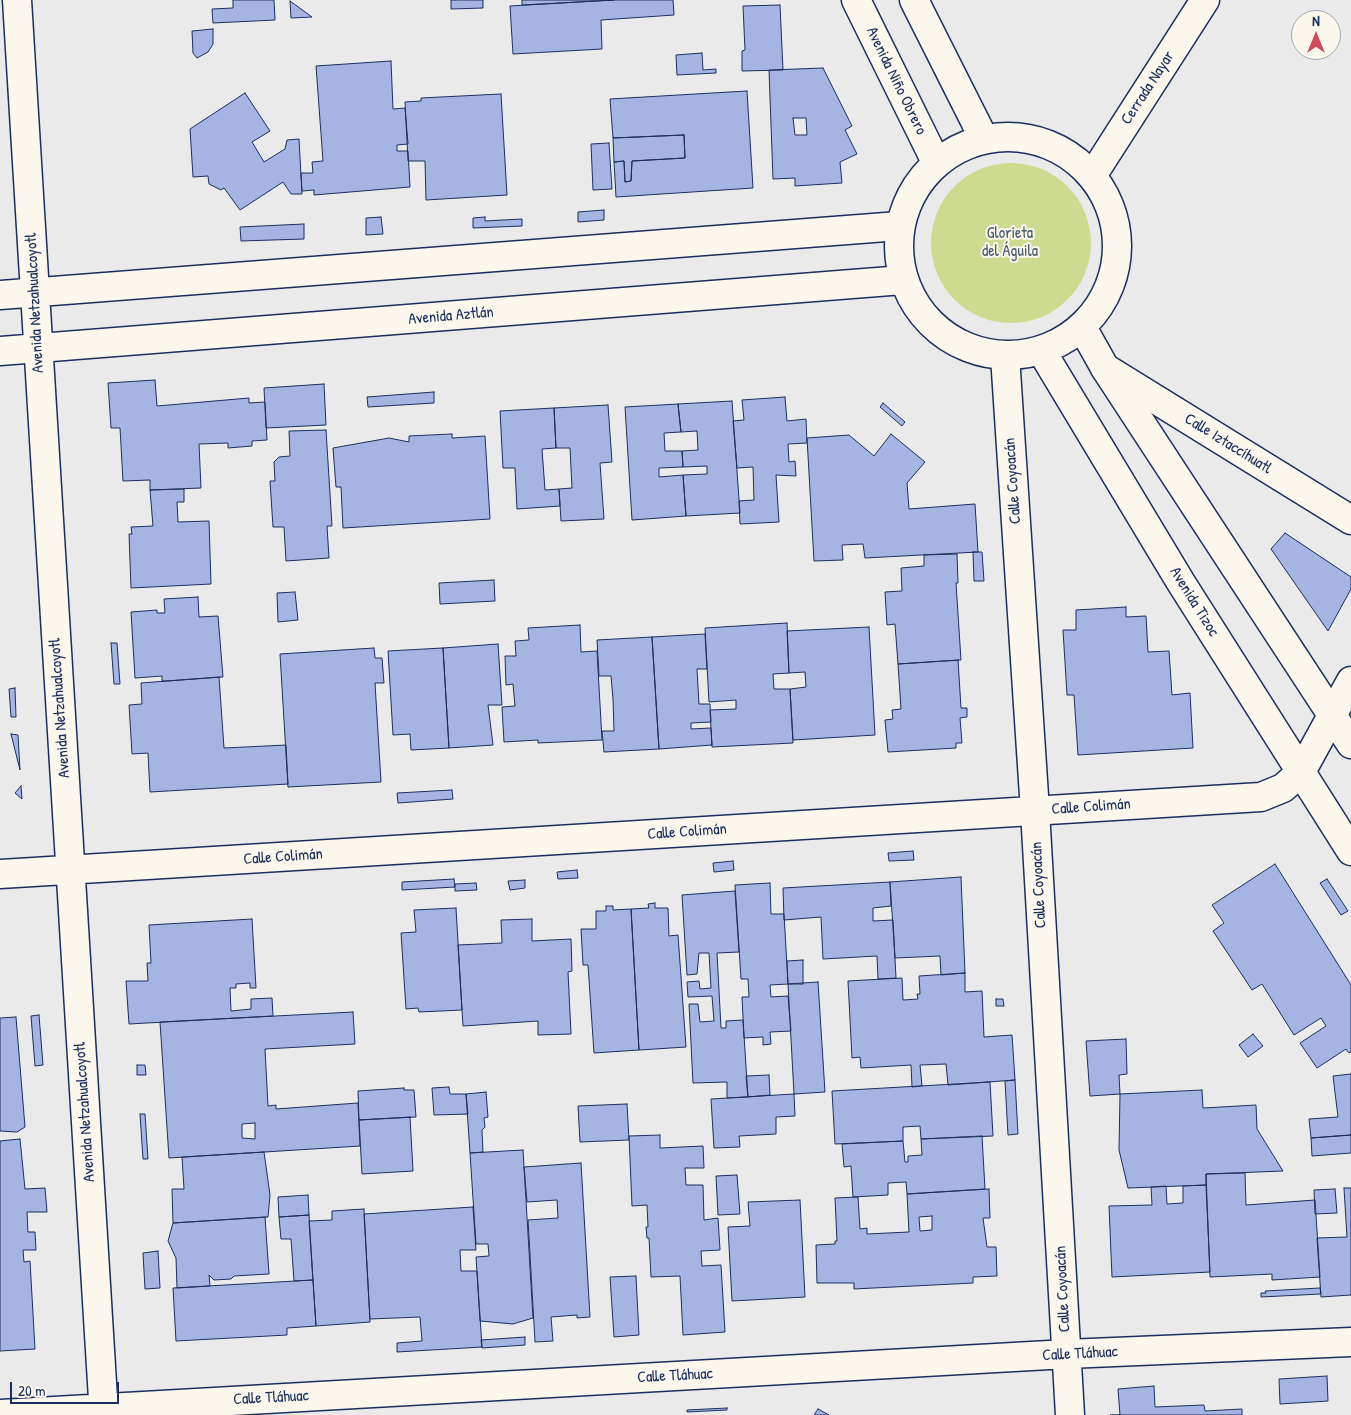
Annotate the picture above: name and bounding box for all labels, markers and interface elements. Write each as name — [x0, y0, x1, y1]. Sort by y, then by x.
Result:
north arrow — [1291, 10, 1341, 60]
text: N — [1312, 11, 1320, 30]
street label: Avenida Niño Obrero — [862, 24, 930, 138]
street label: Cerrada Nayar — [1117, 48, 1179, 128]
park label: Glorieta del Águila — [982, 224, 1038, 262]
street label: Avenida Netzahualcoyotl — [22, 232, 48, 374]
street label: Avenida Aztlán — [408, 303, 494, 329]
street label: Calle Iztaccíhuatl — [1181, 409, 1275, 479]
street label: Calle Coyoacán — [1000, 437, 1026, 525]
street label: Avenida Tizoc — [1165, 564, 1223, 640]
street label: Avenida Netzahualcoyotl — [46, 637, 74, 779]
street label: Calle Colimán — [1051, 795, 1131, 819]
street label: Calle Colimán — [647, 820, 727, 844]
street label: Calle Coyoacán — [1027, 841, 1051, 929]
street label: Calle Colimán — [243, 845, 323, 869]
street label: Avenida Netzahualcoyotl — [71, 1041, 99, 1183]
street label: Calle Coyoacán — [1051, 1245, 1075, 1333]
street label: Calle Tláhuac — [1042, 1342, 1118, 1366]
street label: Calle Tláhuac — [637, 1364, 713, 1388]
scale bar — [12, 1372, 121, 1404]
text: 20 m — [18, 1380, 45, 1401]
street label: Calle Tláhuac — [233, 1386, 309, 1410]

